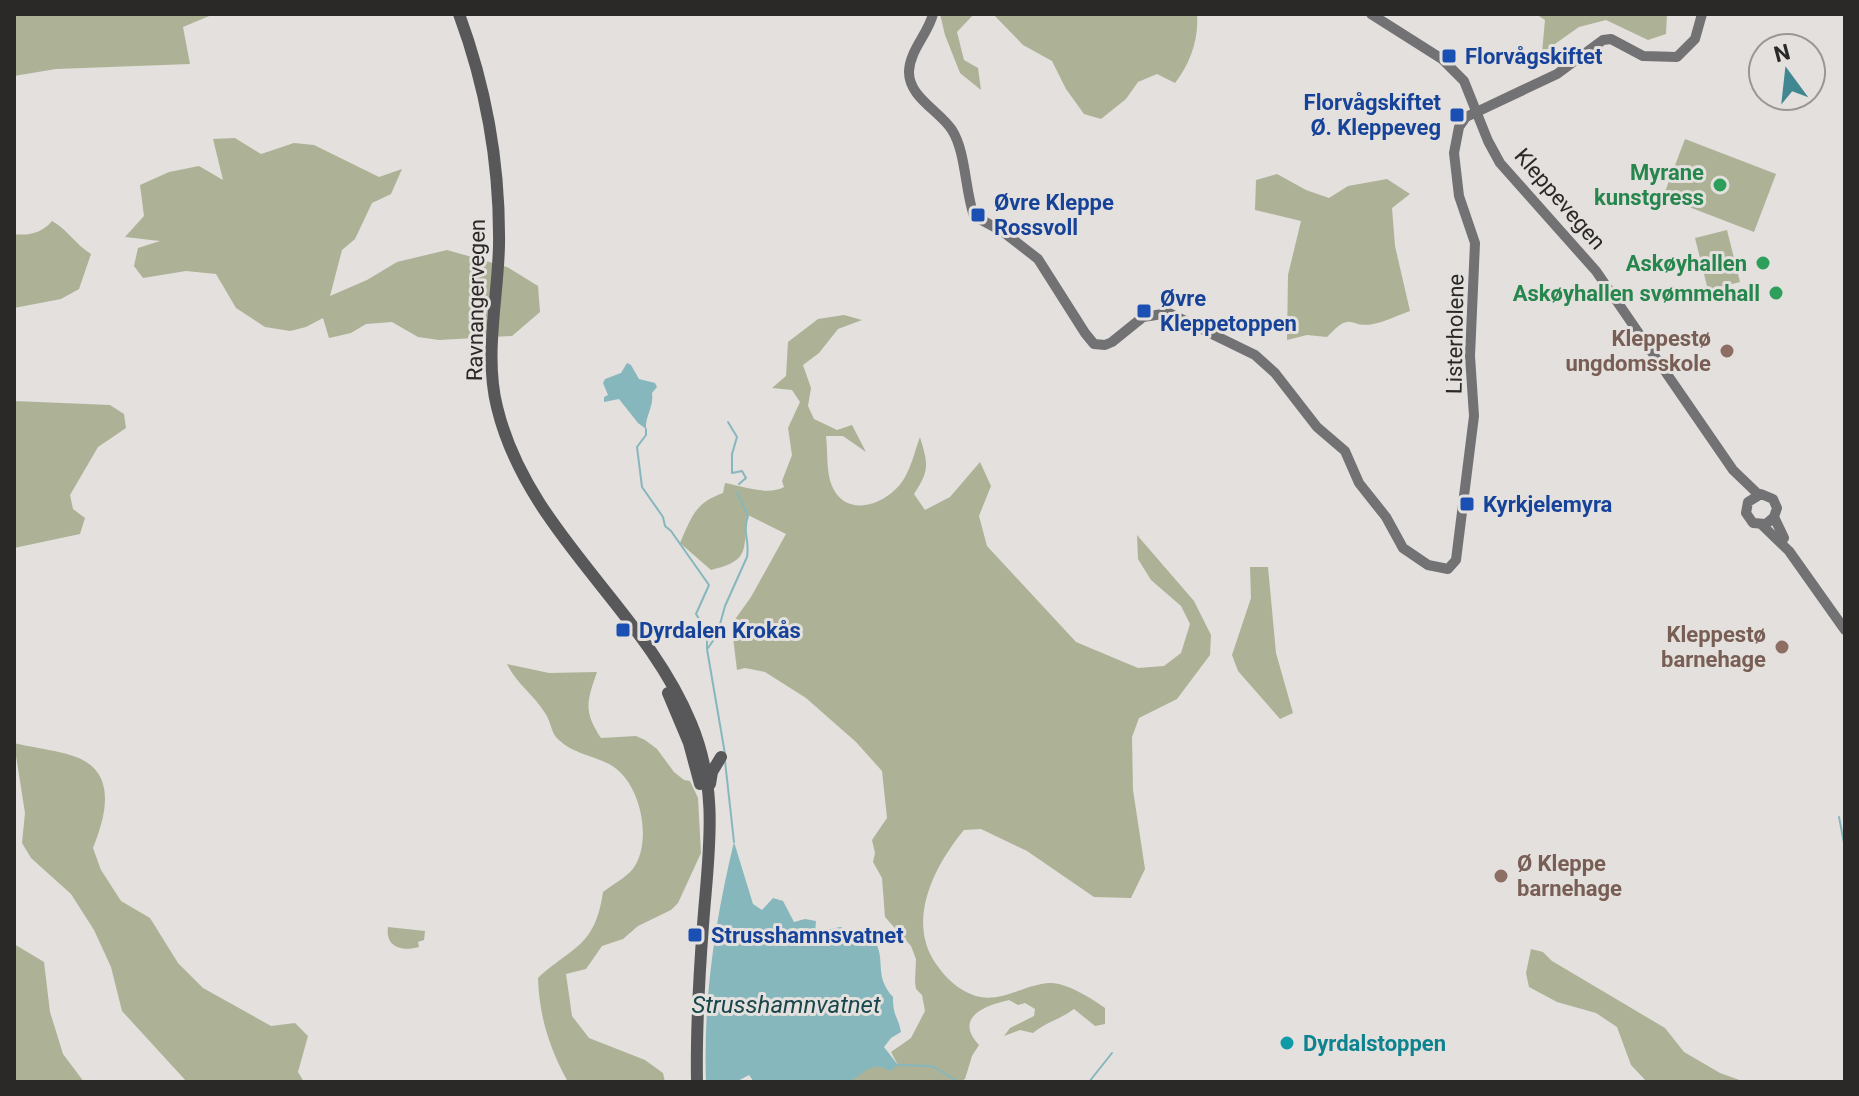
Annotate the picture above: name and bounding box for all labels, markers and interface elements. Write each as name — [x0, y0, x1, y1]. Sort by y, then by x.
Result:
north arrow — [1747, 32, 1827, 112]
text: N — [1771, 39, 1793, 67]
place label: Florvågskiftet — [1465, 44, 1603, 69]
marker: Florvågskiftet — [1440, 47, 1458, 65]
place label: Florvågskiftet Ø. Kleppeveg — [1304, 90, 1442, 140]
marker: Florvågskiftet Ø. Kleppeveg — [1448, 106, 1466, 124]
street label: Kleppevegen — [1509, 143, 1611, 255]
place label: Myrane kunstgress — [1594, 160, 1704, 210]
marker: Myrane kunstgress — [1711, 176, 1729, 194]
place label: Øvre Kleppe Rossvoll — [994, 190, 1114, 240]
marker: Øvre Kleppe Rossvoll — [969, 206, 987, 224]
street label: Ravnangervegen — [462, 219, 490, 381]
place label: Askøyhallen — [1626, 251, 1747, 276]
marker: Askøyhallen — [1754, 254, 1772, 272]
street label: Listerholene — [1441, 274, 1469, 394]
place label: Askøyhallen svømmehall — [1513, 281, 1760, 306]
marker: Askøyhallen svømmehall — [1767, 284, 1785, 302]
place label: Øvre Kleppetoppen — [1160, 286, 1297, 336]
marker: Øvre Kleppetoppen — [1135, 302, 1153, 320]
place label: Kleppestø ungdomsskole — [1565, 326, 1711, 376]
marker: Kleppestø ungdomsskole — [1718, 342, 1736, 360]
place label: Kyrkjelemyra — [1483, 492, 1613, 517]
marker: Kyrkjelemyra — [1458, 495, 1476, 513]
place label: Dyrdalen Krokås — [639, 618, 801, 643]
marker: Dyrdalen Krokås — [614, 621, 632, 639]
place label: Kleppestø barnehage — [1661, 622, 1766, 672]
marker: Kleppestø barnehage — [1773, 638, 1791, 656]
place label: Ø Kleppe barnehage — [1517, 851, 1622, 901]
marker: Ø Kleppe barnehage — [1492, 867, 1510, 885]
place label: Strusshamnsvatnet — [711, 923, 904, 948]
marker: Strusshamnsvatnet — [686, 926, 704, 944]
water label: Strusshamnvatnet — [691, 991, 881, 1019]
place label: Dyrdalstoppen — [1303, 1031, 1446, 1056]
marker: Dyrdalstoppen — [1278, 1034, 1296, 1052]

